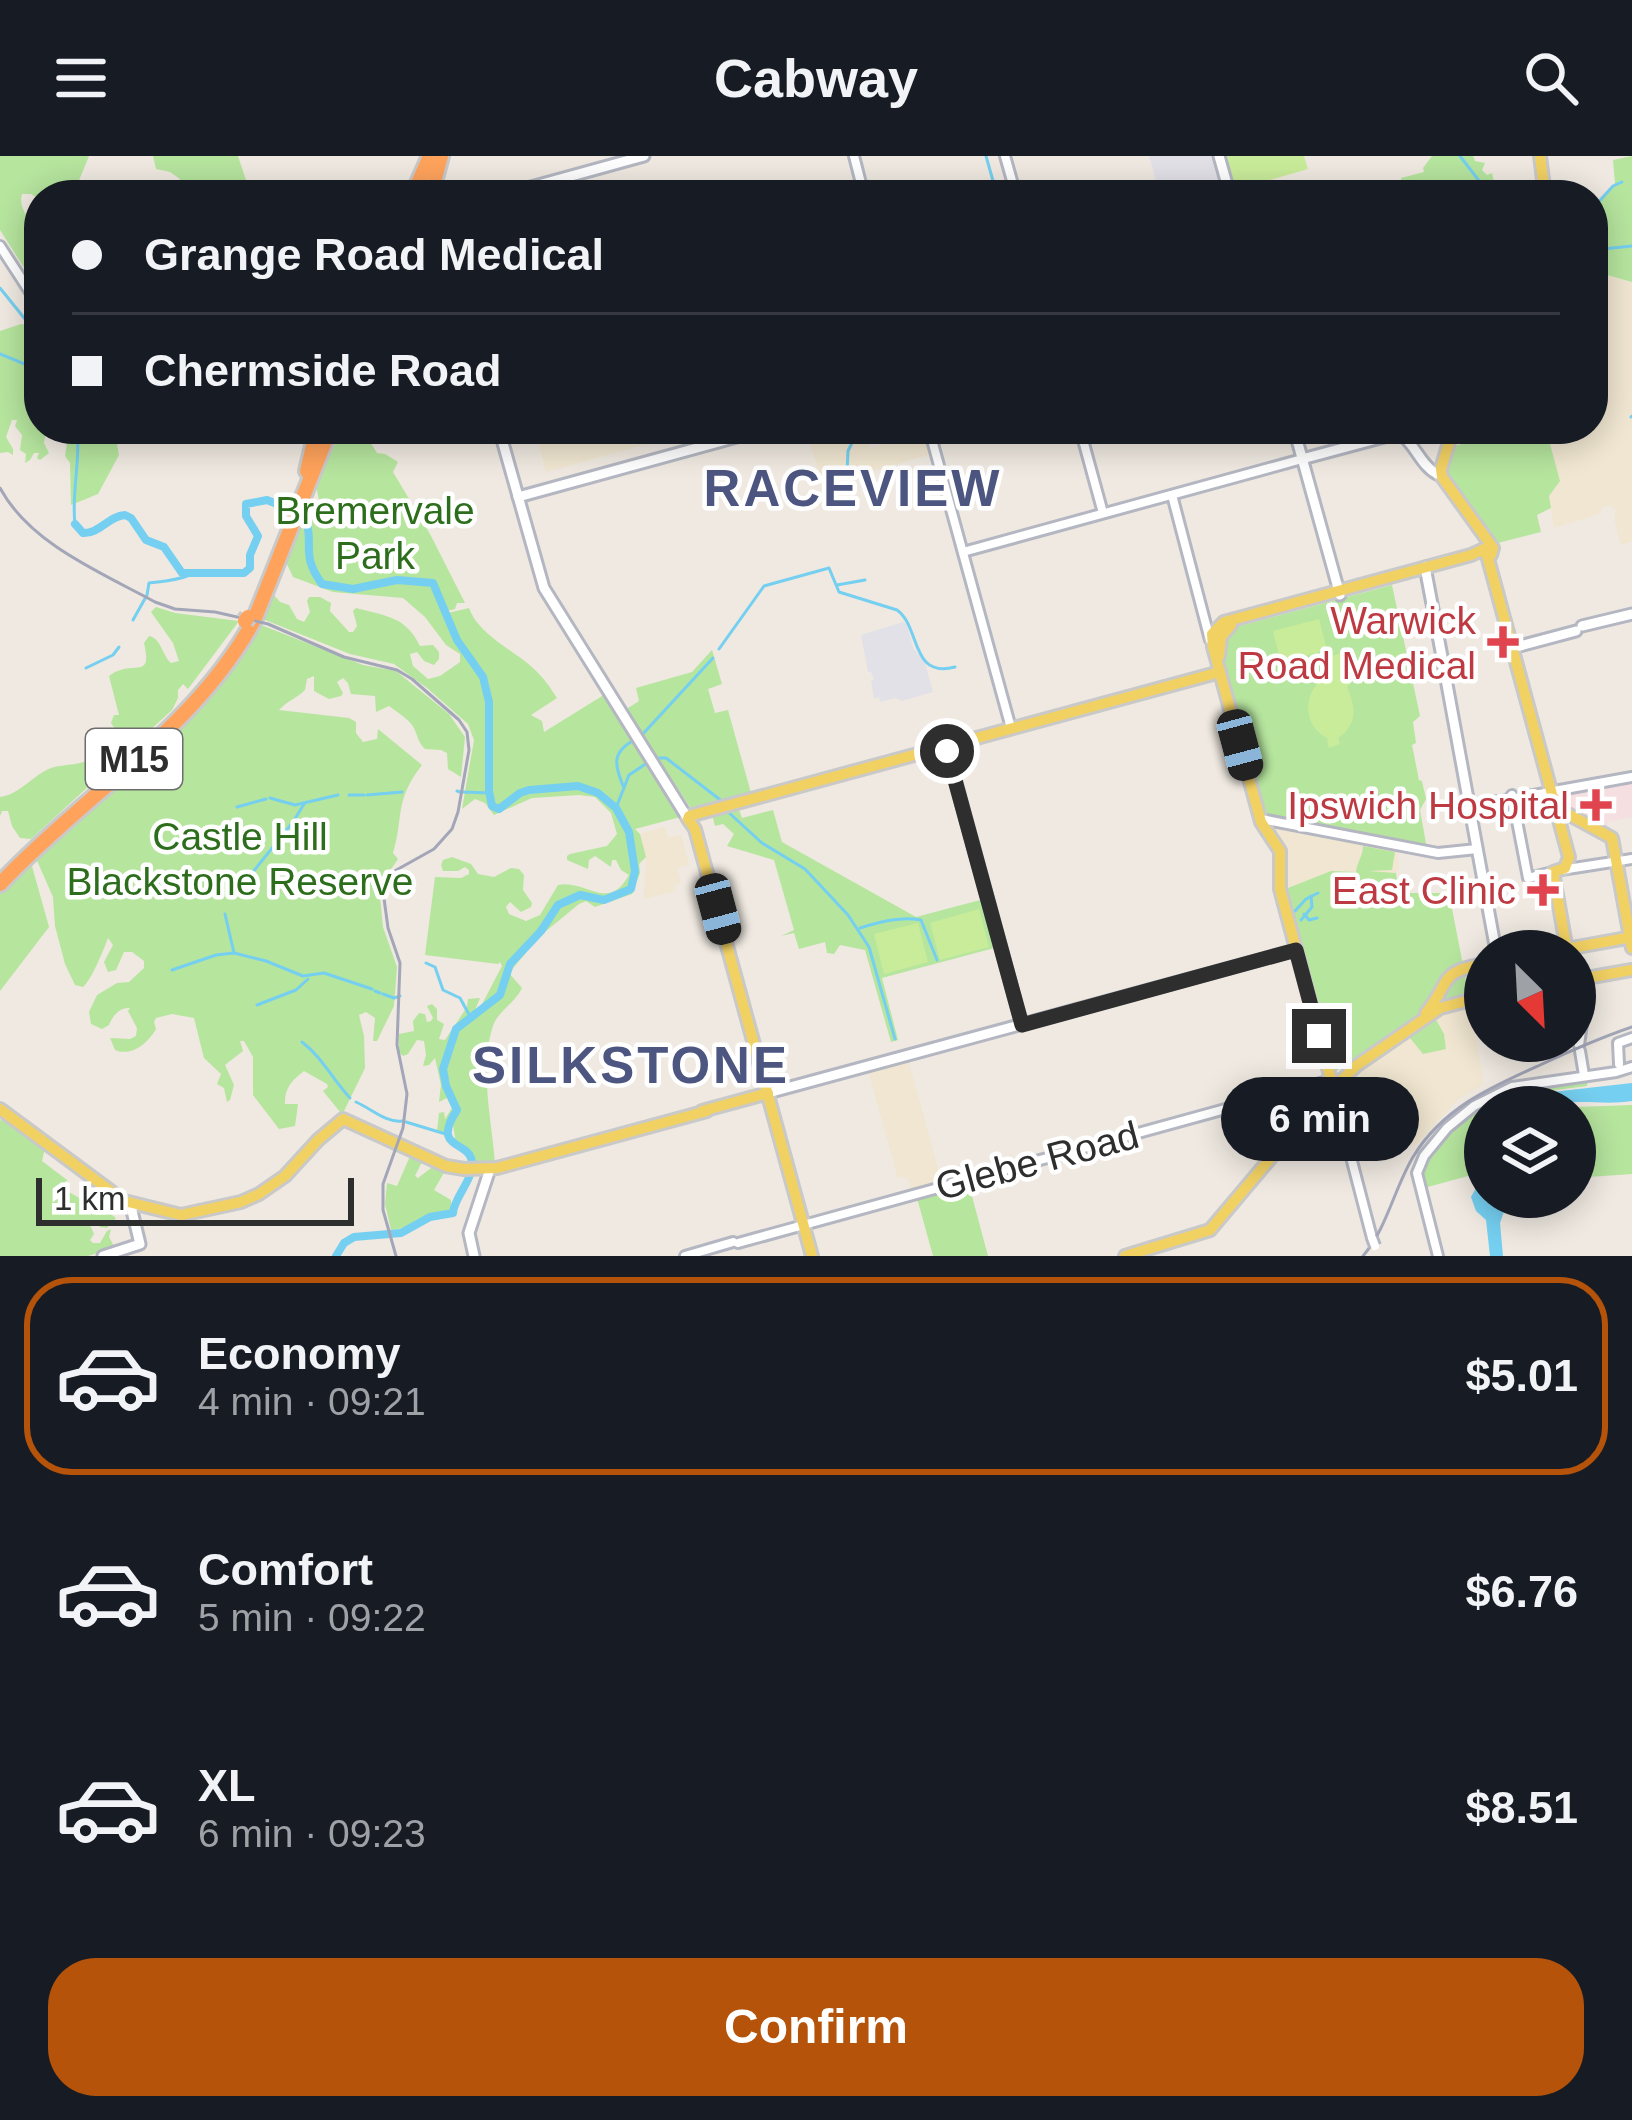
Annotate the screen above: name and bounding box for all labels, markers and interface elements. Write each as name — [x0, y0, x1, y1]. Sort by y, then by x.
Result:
icon: menu — [48, 45, 114, 111]
icon: search — [1518, 45, 1584, 111]
text: Cabway — [714, 48, 918, 108]
text: Grange Road Medical — [144, 229, 604, 280]
text: Chermside Road — [144, 345, 502, 396]
district label: RACEVIEW — [704, 460, 1002, 517]
park label: Bremervale Park — [275, 489, 475, 577]
place label: Warwick Road Medical — [1238, 599, 1476, 687]
marker: Warwick Road Medical — [1487, 626, 1519, 658]
car — [1213, 706, 1267, 784]
route start — [920, 724, 974, 778]
road number: M15 — [86, 729, 182, 789]
place label: Ipswich Hospital — [1287, 784, 1569, 827]
marker: Ipswich Hospital — [1580, 789, 1612, 821]
park label: Castle Hill Blackstone Reserve — [67, 815, 413, 903]
place label: East Clinic — [1332, 869, 1516, 912]
car — [691, 870, 745, 948]
marker: East Clinic — [1527, 874, 1559, 906]
north arrow — [1464, 930, 1596, 1062]
map controls — [1464, 930, 1596, 1218]
route end — [1292, 1009, 1346, 1063]
district label: SILKSTONE — [472, 1037, 790, 1094]
callout: 6 min — [1220, 1078, 1418, 1162]
button: layers — [1464, 1086, 1596, 1218]
text: 6 min — [1269, 1097, 1371, 1140]
street label: Glebe Road — [931, 1113, 1143, 1208]
scale bar — [36, 1172, 354, 1225]
text: 1 km — [54, 1180, 126, 1217]
icon: car — [54, 1322, 162, 1430]
text: Economy — [198, 1328, 401, 1379]
text: $5.01 — [1465, 1350, 1578, 1401]
text: 4 min · 09:21 — [198, 1380, 426, 1423]
icon: car — [54, 1538, 162, 1646]
text: Comfort — [198, 1544, 373, 1595]
text: $6.76 — [1465, 1566, 1578, 1617]
text: 5 min · 09:22 — [198, 1596, 426, 1639]
icon: car — [54, 1754, 162, 1862]
text: XL — [198, 1760, 256, 1811]
text: $8.51 — [1465, 1782, 1578, 1833]
text: 6 min · 09:23 — [198, 1812, 426, 1855]
button: Confirm — [48, 1958, 1584, 2096]

